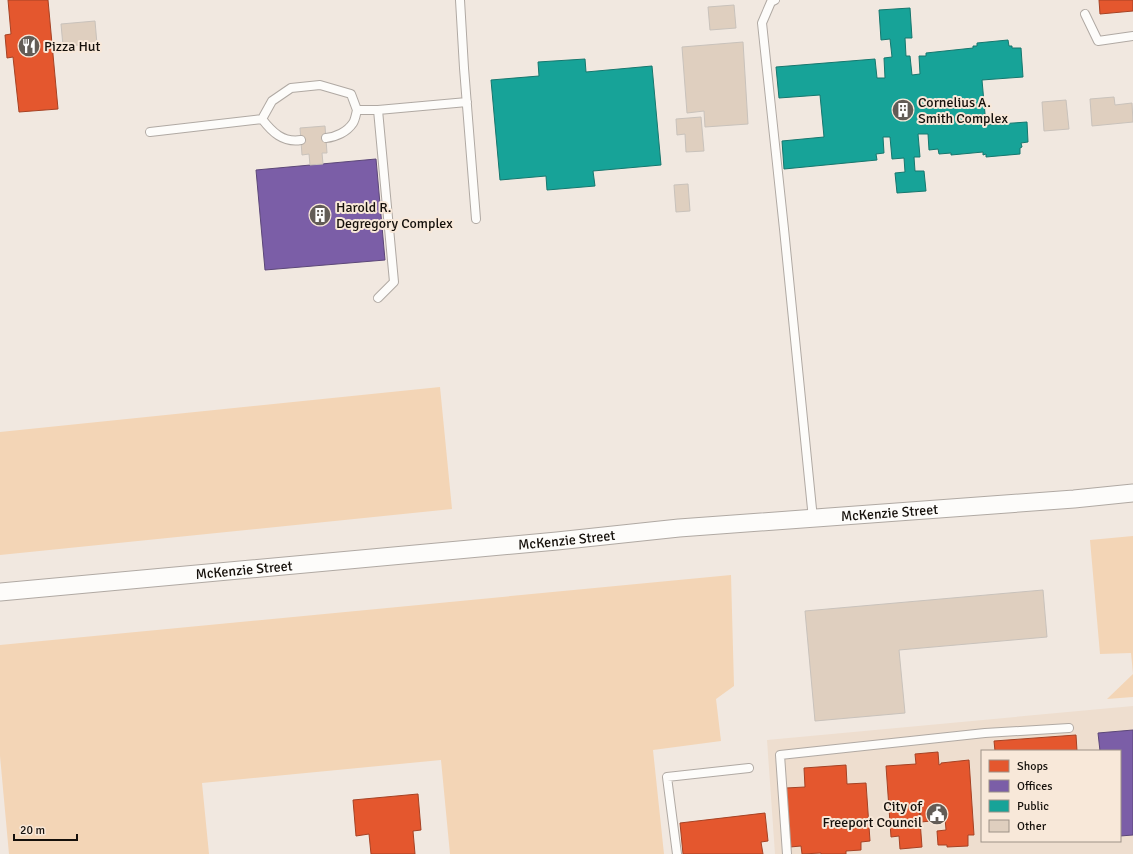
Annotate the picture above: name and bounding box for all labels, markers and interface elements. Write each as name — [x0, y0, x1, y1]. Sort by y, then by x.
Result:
restaurant icon: Pizza Hut — [16, 33, 42, 59]
place label: Pizza Hut — [44, 38, 101, 55]
place label: Cornelius A. Smith Complex — [918, 94, 1008, 127]
building icon: Cornelius A. Smith Complex — [890, 97, 916, 123]
place label: Harold R. Degregory Complex — [336, 199, 453, 232]
building icon: Harold R. Degregory Complex — [307, 202, 333, 228]
street label: McKenzie Street — [840, 501, 939, 525]
street label: McKenzie Street — [517, 527, 616, 554]
street label: McKenzie Street — [195, 557, 293, 583]
legend — [981, 750, 1121, 842]
text: Shops — [1017, 759, 1048, 774]
text: Offices — [1017, 779, 1052, 794]
place label: City of Freeport Council — [822, 798, 923, 831]
text: Public — [1017, 799, 1049, 814]
public building icon: City of Freeport Council — [924, 801, 950, 827]
scale bar — [14, 816, 77, 842]
text: Other — [1017, 819, 1047, 834]
text: 20 m — [20, 823, 45, 838]

